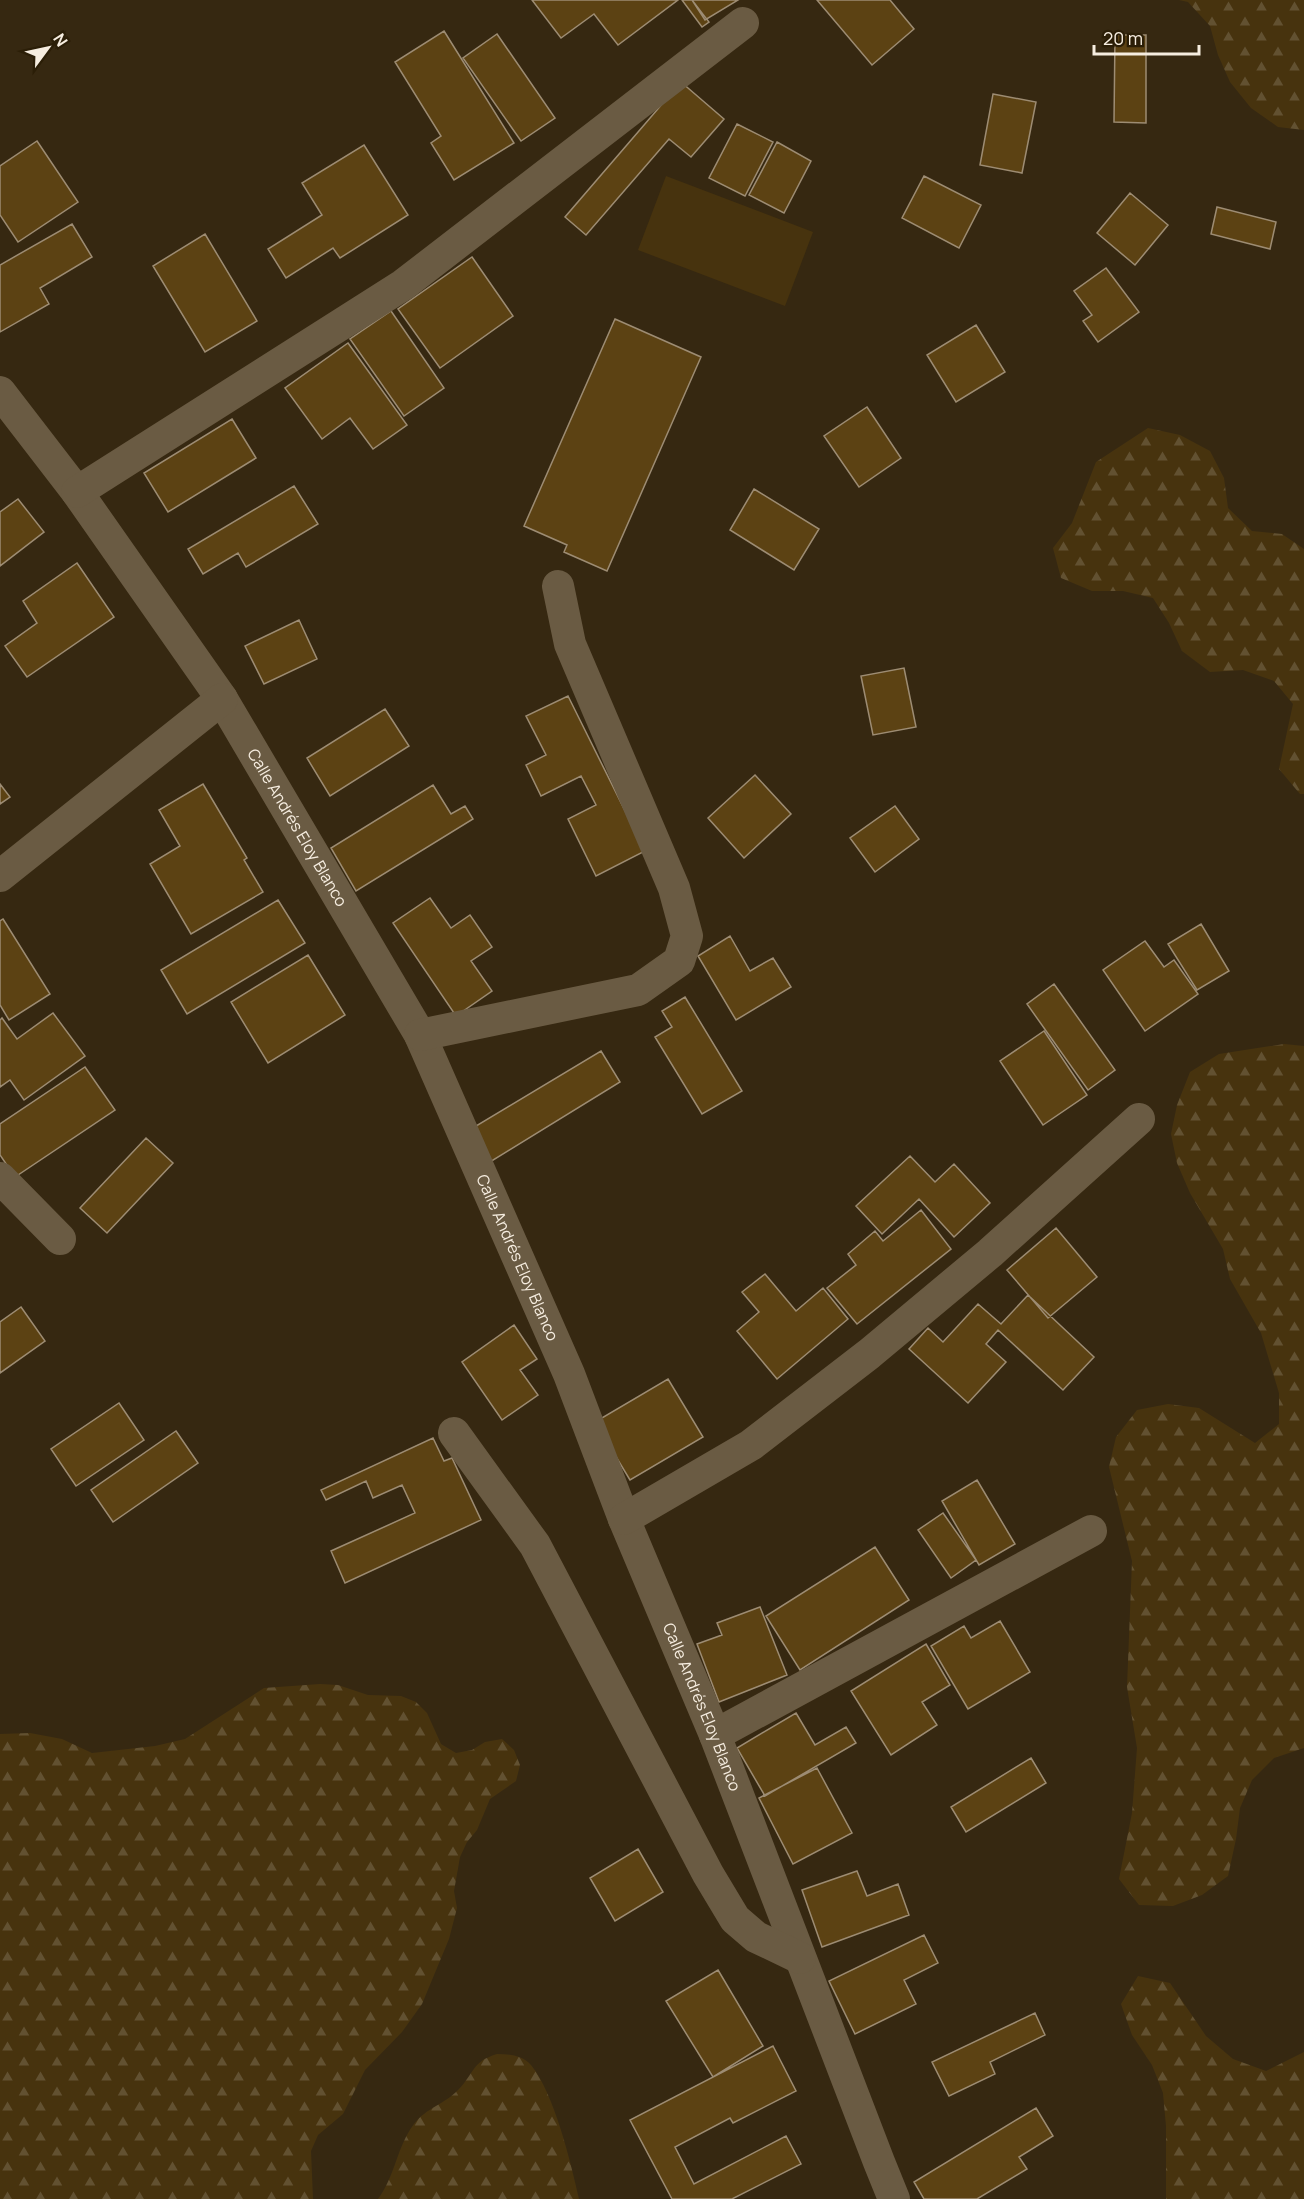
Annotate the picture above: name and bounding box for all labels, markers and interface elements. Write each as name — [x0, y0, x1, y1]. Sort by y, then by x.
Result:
north arrow — [18, 18, 78, 78]
scale bar — [1094, 18, 1199, 56]
text: 20 m — [1103, 26, 1143, 50]
text: N — [48, 29, 73, 51]
street label: Calle Andrés Eloy Blanco — [243, 744, 353, 911]
street label: Calle Andrés Eloy Blanco — [472, 1171, 564, 1344]
street label: Calle Andrés Eloy Blanco — [658, 1620, 747, 1794]

